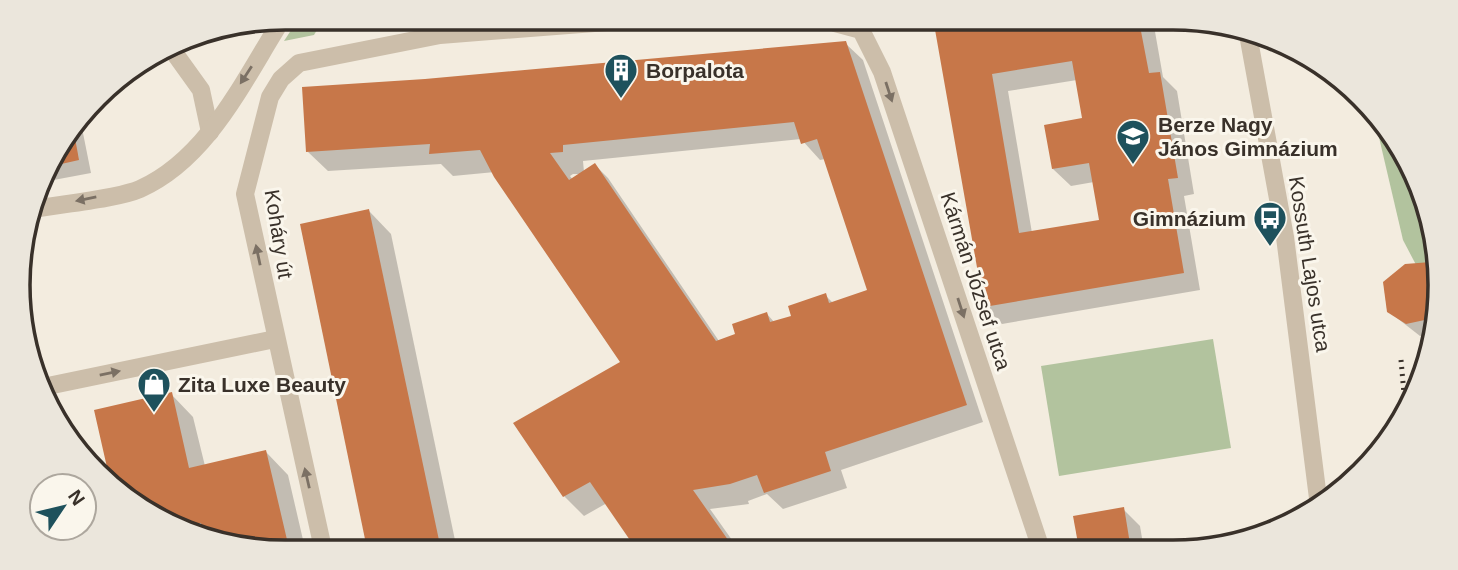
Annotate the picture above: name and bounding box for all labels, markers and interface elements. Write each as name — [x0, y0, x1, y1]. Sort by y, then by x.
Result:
building icon: Borpalota — [602, 51, 640, 100]
place label: Borpalota — [646, 59, 744, 82]
one-way arrow — [240, 66, 253, 85]
one-way arrow — [884, 82, 895, 103]
place label: Berze Nagy János Gimnázium — [1158, 113, 1338, 160]
school or university icon: Berze Nagy János Gimnázium — [1114, 117, 1152, 166]
street label: Kossuth Lajos utca — [1285, 175, 1335, 354]
street label: Koháry út — [261, 188, 297, 280]
street label: Kármán József utca — [936, 189, 1016, 373]
one-way arrow — [75, 194, 97, 205]
bus stop icon: Gimnázium — [1251, 199, 1289, 248]
place label: Gimnázium — [1133, 207, 1246, 230]
one-way arrow — [252, 244, 263, 266]
one-way arrow — [956, 298, 967, 319]
shop icon: Zita Luxe Beauty — [135, 365, 173, 414]
one-way arrow — [99, 368, 121, 379]
place label: Zita Luxe Beauty — [178, 373, 346, 396]
one-way arrow — [301, 466, 312, 488]
north arrow — [28, 472, 98, 542]
text: N — [64, 486, 89, 509]

